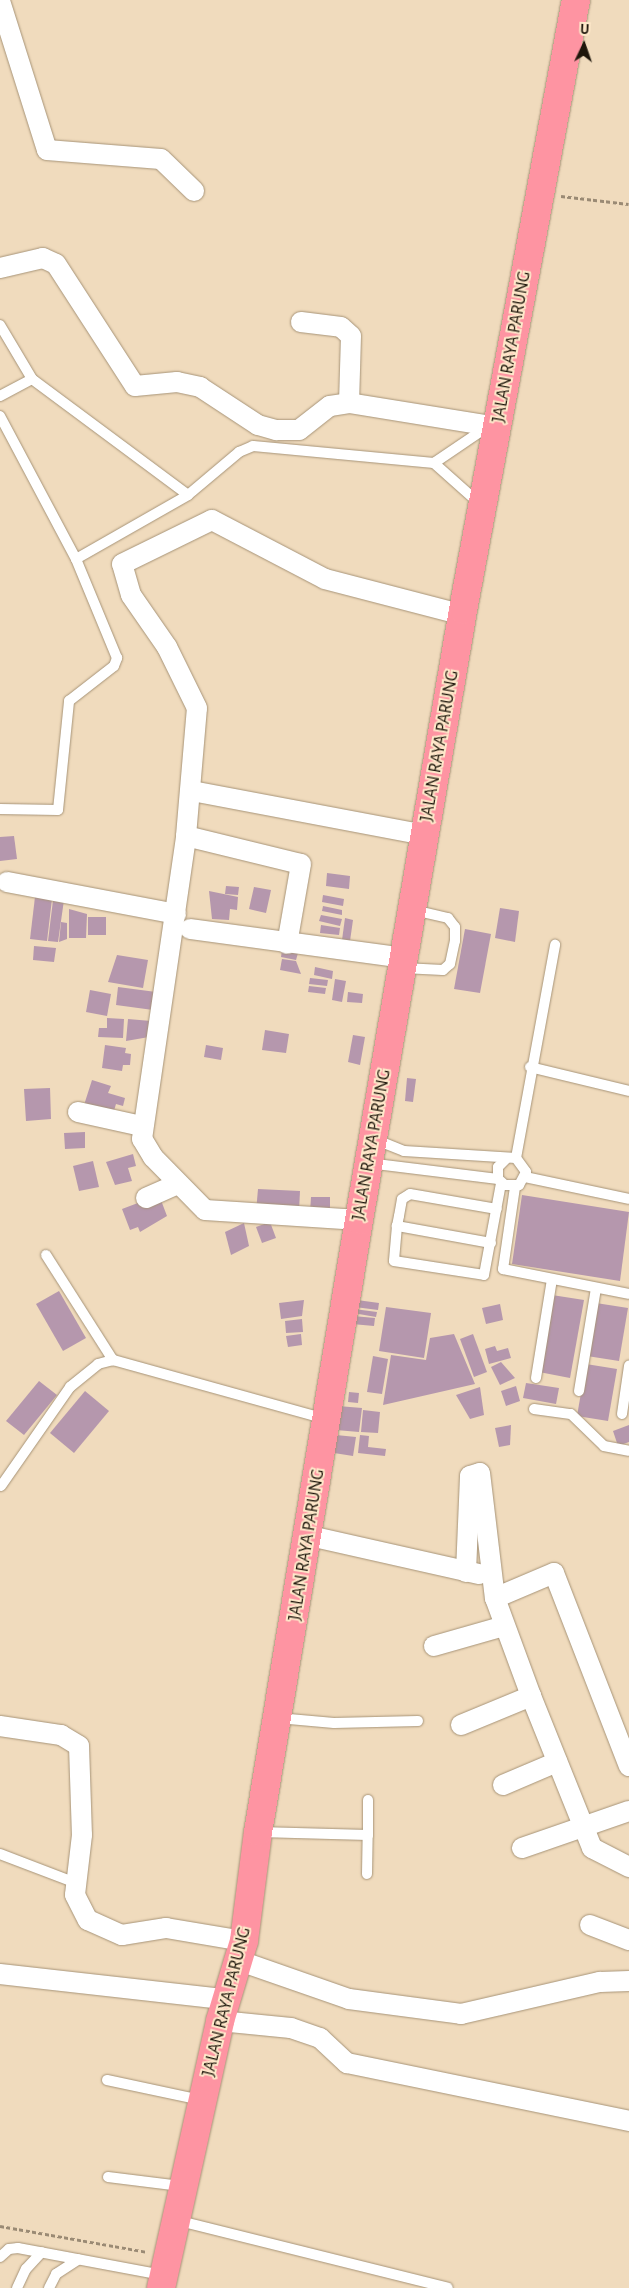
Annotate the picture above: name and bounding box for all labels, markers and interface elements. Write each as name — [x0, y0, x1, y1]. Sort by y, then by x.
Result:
north arrow — [559, 20, 609, 70]
text: U — [580, 23, 590, 37]
street label: JALAN RAYA PARUNG — [488, 270, 536, 424]
street label: JALAN RAYA PARUNG — [416, 669, 464, 823]
street label: JALAN RAYA PARUNG — [348, 1068, 396, 1222]
street label: JALAN RAYA PARUNG — [284, 1468, 330, 1622]
street label: JALAN RAYA PARUNG — [198, 1925, 256, 2079]

